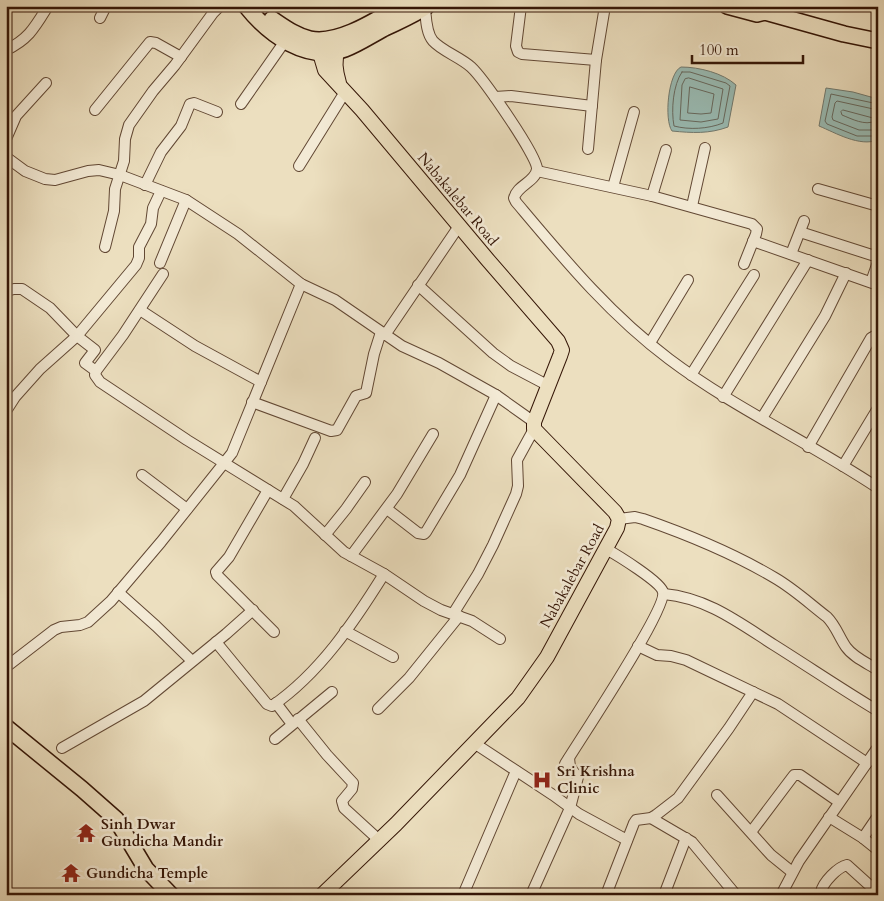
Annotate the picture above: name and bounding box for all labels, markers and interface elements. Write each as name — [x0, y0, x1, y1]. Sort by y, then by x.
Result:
scale bar — [692, 32, 803, 64]
text: 100 m — [699, 40, 739, 60]
street label: Nabakalebar Road — [413, 148, 503, 250]
street label: Nabakalebar Road — [535, 520, 609, 632]
place label: Sri Krishna Clinic — [557, 761, 635, 798]
hospital icon: Sri Krishna Clinic — [531, 769, 553, 791]
place label: Sinh Dwar Gundicha Mandir — [101, 814, 224, 851]
temple icon: Sinh Dwar Gundicha Mandir — [75, 822, 97, 844]
temple icon: Gundicha Temple — [60, 862, 82, 884]
place label: Gundicha Temple — [86, 863, 208, 883]

